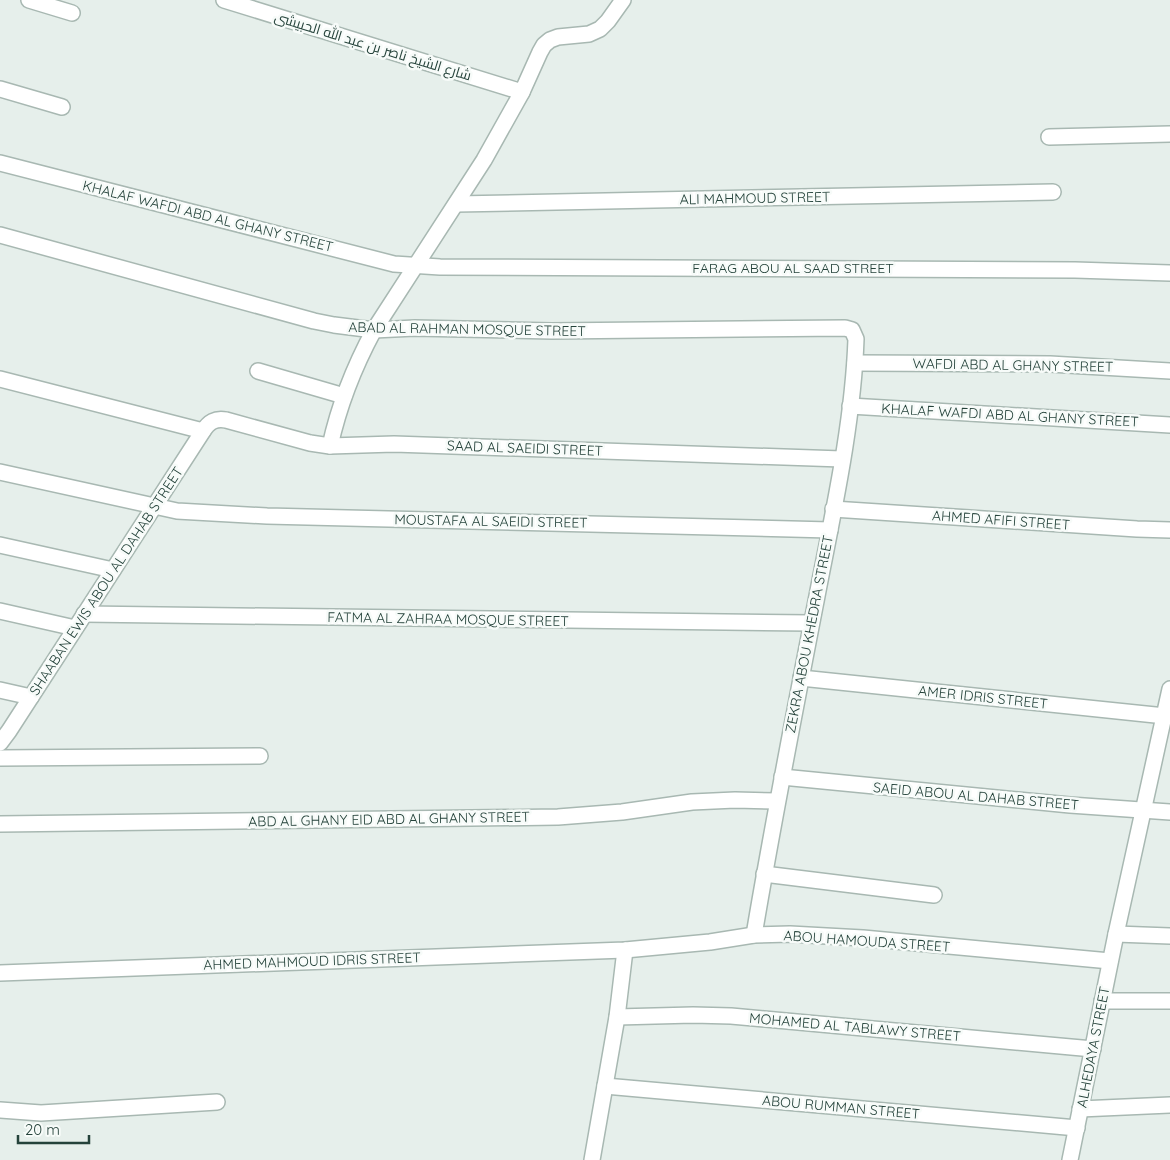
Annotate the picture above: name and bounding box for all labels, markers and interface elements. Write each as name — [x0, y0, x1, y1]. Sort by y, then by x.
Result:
street label: شارع الشيخ ناصر بن عبد الله الحبيشى — [272, 7, 474, 85]
street label: KHALAF WAFDI ABD AL GHANY STREET — [81, 176, 335, 256]
street label: ALI MAHMOUD STREET — [679, 188, 831, 208]
street label: FARAG ABOU AL SAAD STREET — [692, 259, 894, 277]
street label: ABAD AL RAHMAN MOSQUE STREET — [348, 318, 586, 340]
street label: WAFDI ABD AL GHANY STREET — [912, 354, 1114, 376]
street label: KHALAF WAFDI ABD AL GHANY STREET — [881, 399, 1139, 431]
street label: SAAD AL SAEIDI STREET — [447, 436, 603, 460]
street label: SHAABAN EWIS ABOU AL DAHAB STREET — [25, 463, 187, 699]
street label: AHMED AFIFI STREET — [931, 506, 1071, 534]
street label: MOUSTAFA AL SAEIDI STREET — [394, 510, 588, 532]
street label: ZEKRA ABOU KHEDRA STREET — [781, 534, 837, 734]
street label: FATMA AL ZAHRAA MOSQUE STREET — [327, 608, 569, 630]
street label: AMER IDRIS STREET — [917, 681, 1049, 713]
street label: SAEID ABOU AL DAHAB STREET — [872, 778, 1080, 814]
street label: ABD AL GHANY EID ABD AL GHANY STREET — [248, 808, 530, 830]
street label: ABOU HAMOUDA STREET — [783, 926, 951, 956]
street label: AHMED MAHMOUD IDRIS STREET — [203, 948, 421, 974]
street label: ALHEDAYA STREET — [1072, 985, 1114, 1109]
street label: MOHAMED AL TABLAWY STREET — [748, 1009, 962, 1045]
street label: ABOU RUMMAN STREET — [761, 1091, 921, 1123]
scale bar — [18, 1112, 89, 1144]
text: 20 m — [25, 1120, 60, 1139]

